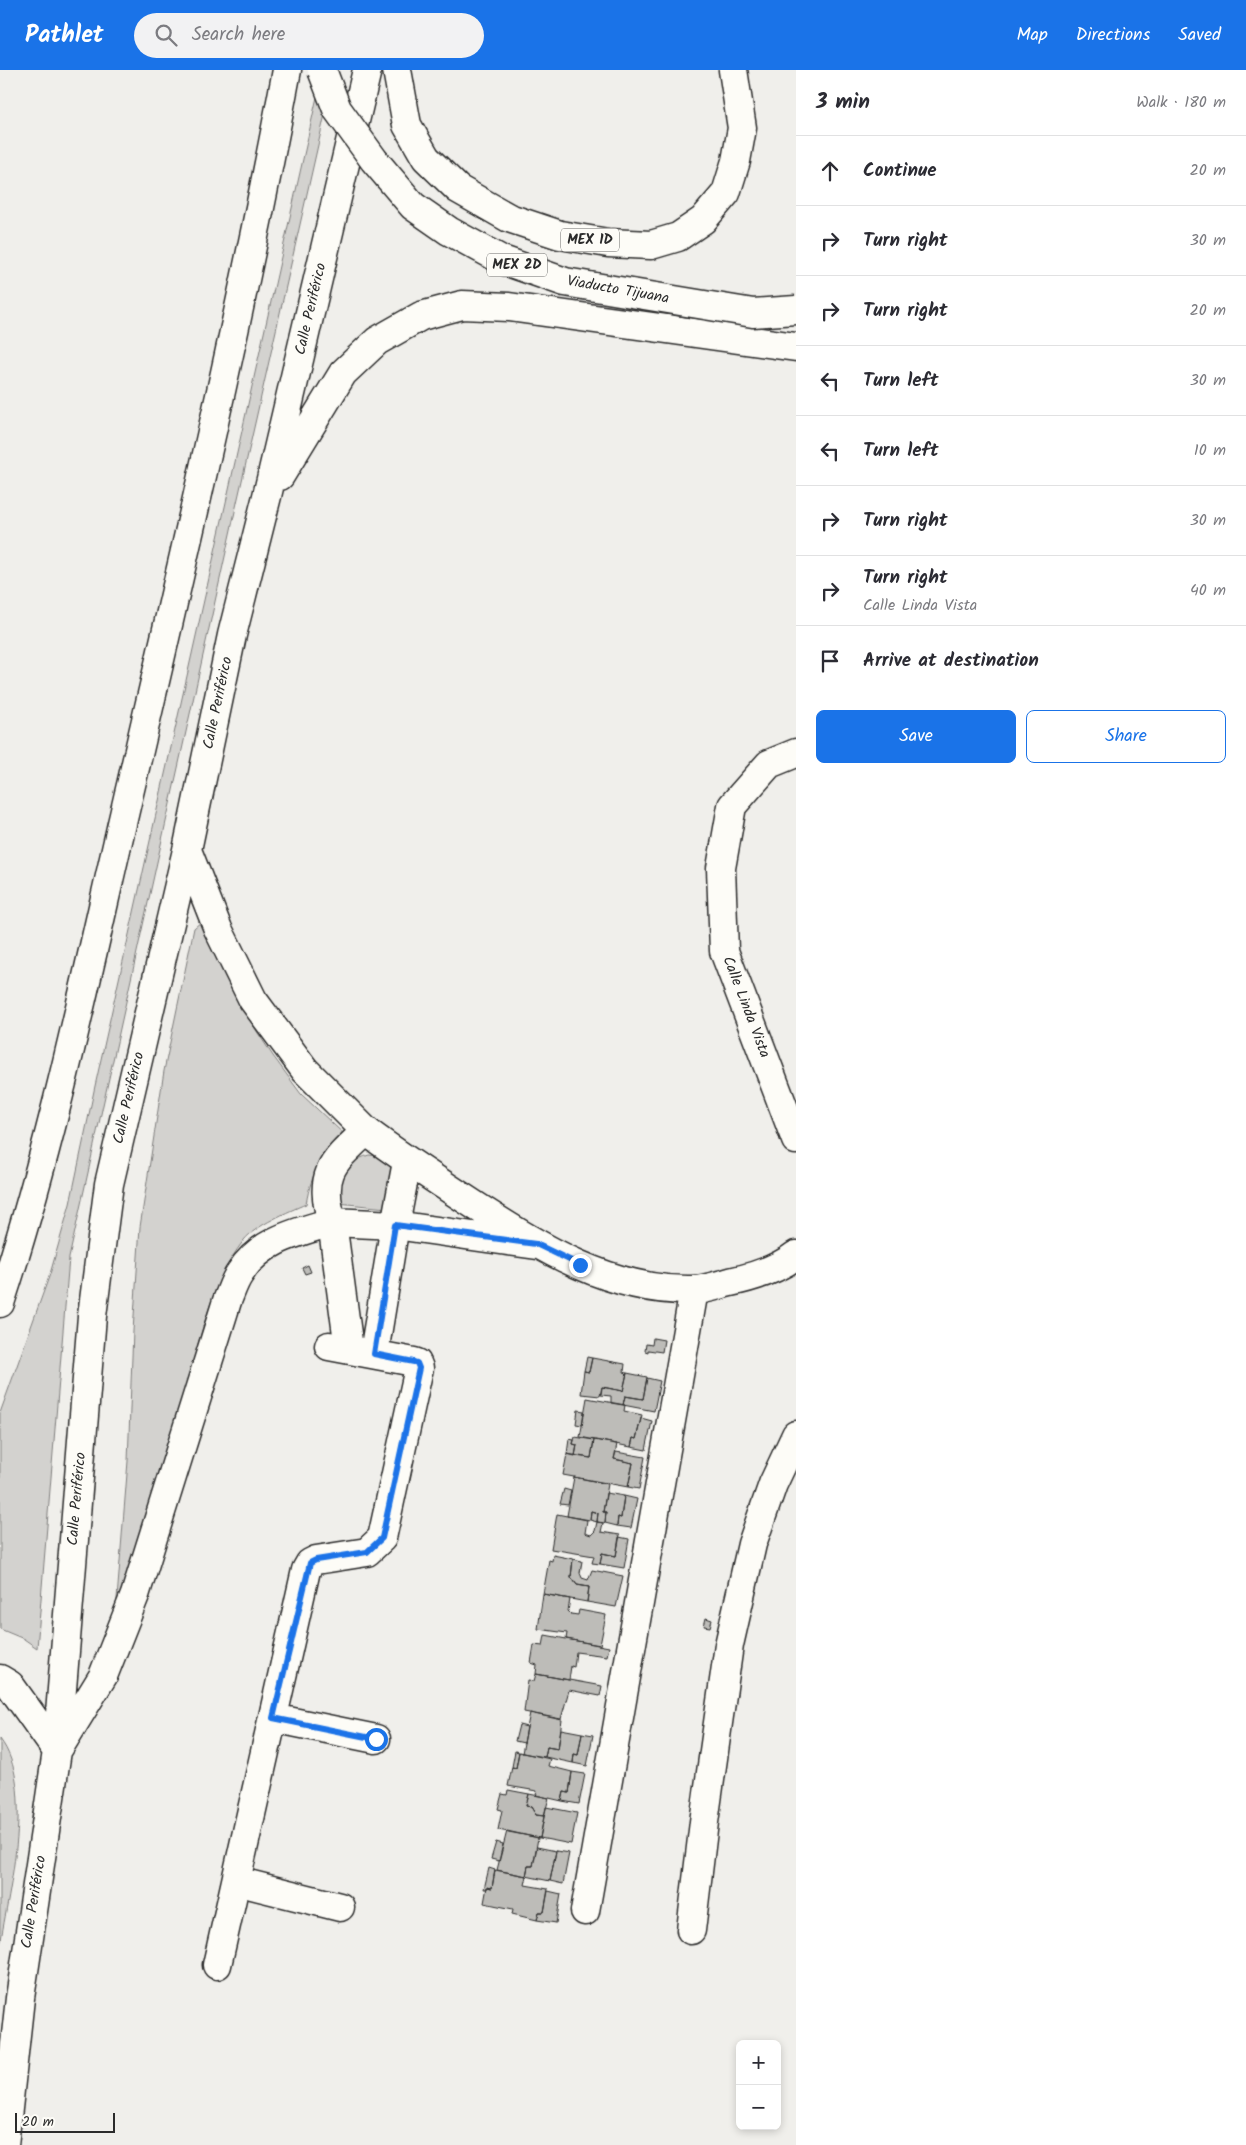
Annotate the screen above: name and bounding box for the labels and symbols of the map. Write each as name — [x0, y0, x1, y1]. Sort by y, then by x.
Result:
road number: MEX 1D — [561, 228, 619, 252]
road number: MEX 2D — [487, 254, 547, 276]
street label: Calle Periférico — [289, 260, 333, 357]
street label: Viaducto Tijuana — [565, 269, 671, 311]
street label: Calle Periférico — [197, 654, 240, 751]
street label: Calle Linda Vista — [716, 953, 776, 1061]
street label: Calle Periférico — [107, 1049, 151, 1146]
route end — [569, 1254, 592, 1277]
street label: Calle Periférico — [61, 1451, 93, 1547]
route start — [365, 1728, 388, 1751]
street label: Calle Periférico — [15, 1854, 53, 1950]
scale bar — [15, 2110, 115, 2133]

